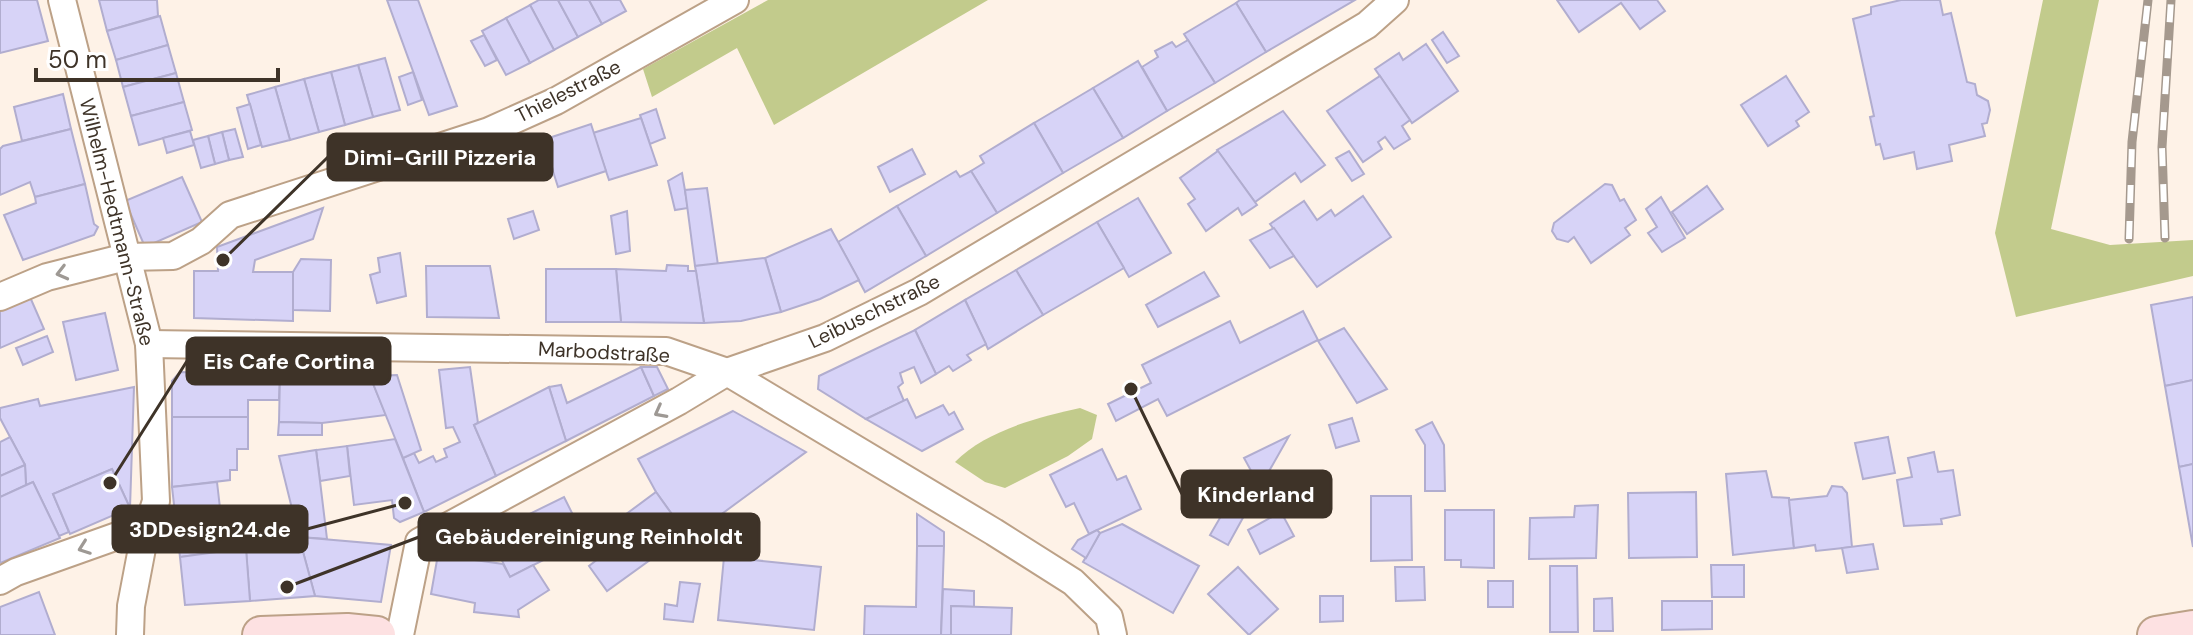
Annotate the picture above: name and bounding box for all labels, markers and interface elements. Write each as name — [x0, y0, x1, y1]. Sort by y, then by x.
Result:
scale bar — [36, 32, 278, 82]
text: 50 m — [48, 44, 107, 75]
street label: Thielestraße — [511, 53, 625, 129]
street label: Wilhelm-Hedtmann-Straße — [74, 95, 160, 349]
callout: Dimi-Grill Pizzeria — [328, 134, 552, 180]
text: Dimi-Grill Pizzeria — [344, 143, 536, 172]
one-way arrow — [55, 264, 69, 281]
street label: Leibuschstraße — [804, 268, 944, 354]
street label: Marbodstraße — [537, 336, 671, 368]
callout: Eis Cafe Cortina — [187, 338, 390, 384]
text: Eis Cafe Cortina — [203, 347, 375, 376]
one-way arrow — [654, 402, 668, 418]
callout: Kinderland — [1182, 471, 1331, 517]
text: Kinderland — [1197, 480, 1315, 509]
callout: 3DDesign24.de — [113, 506, 307, 552]
callout: Gebäudereinigung Reinholdt — [419, 514, 759, 560]
text: 3DDesign24.de — [129, 515, 291, 544]
text: Gebäudereinigung Reinholdt — [435, 522, 743, 551]
one-way arrow — [77, 538, 91, 554]

